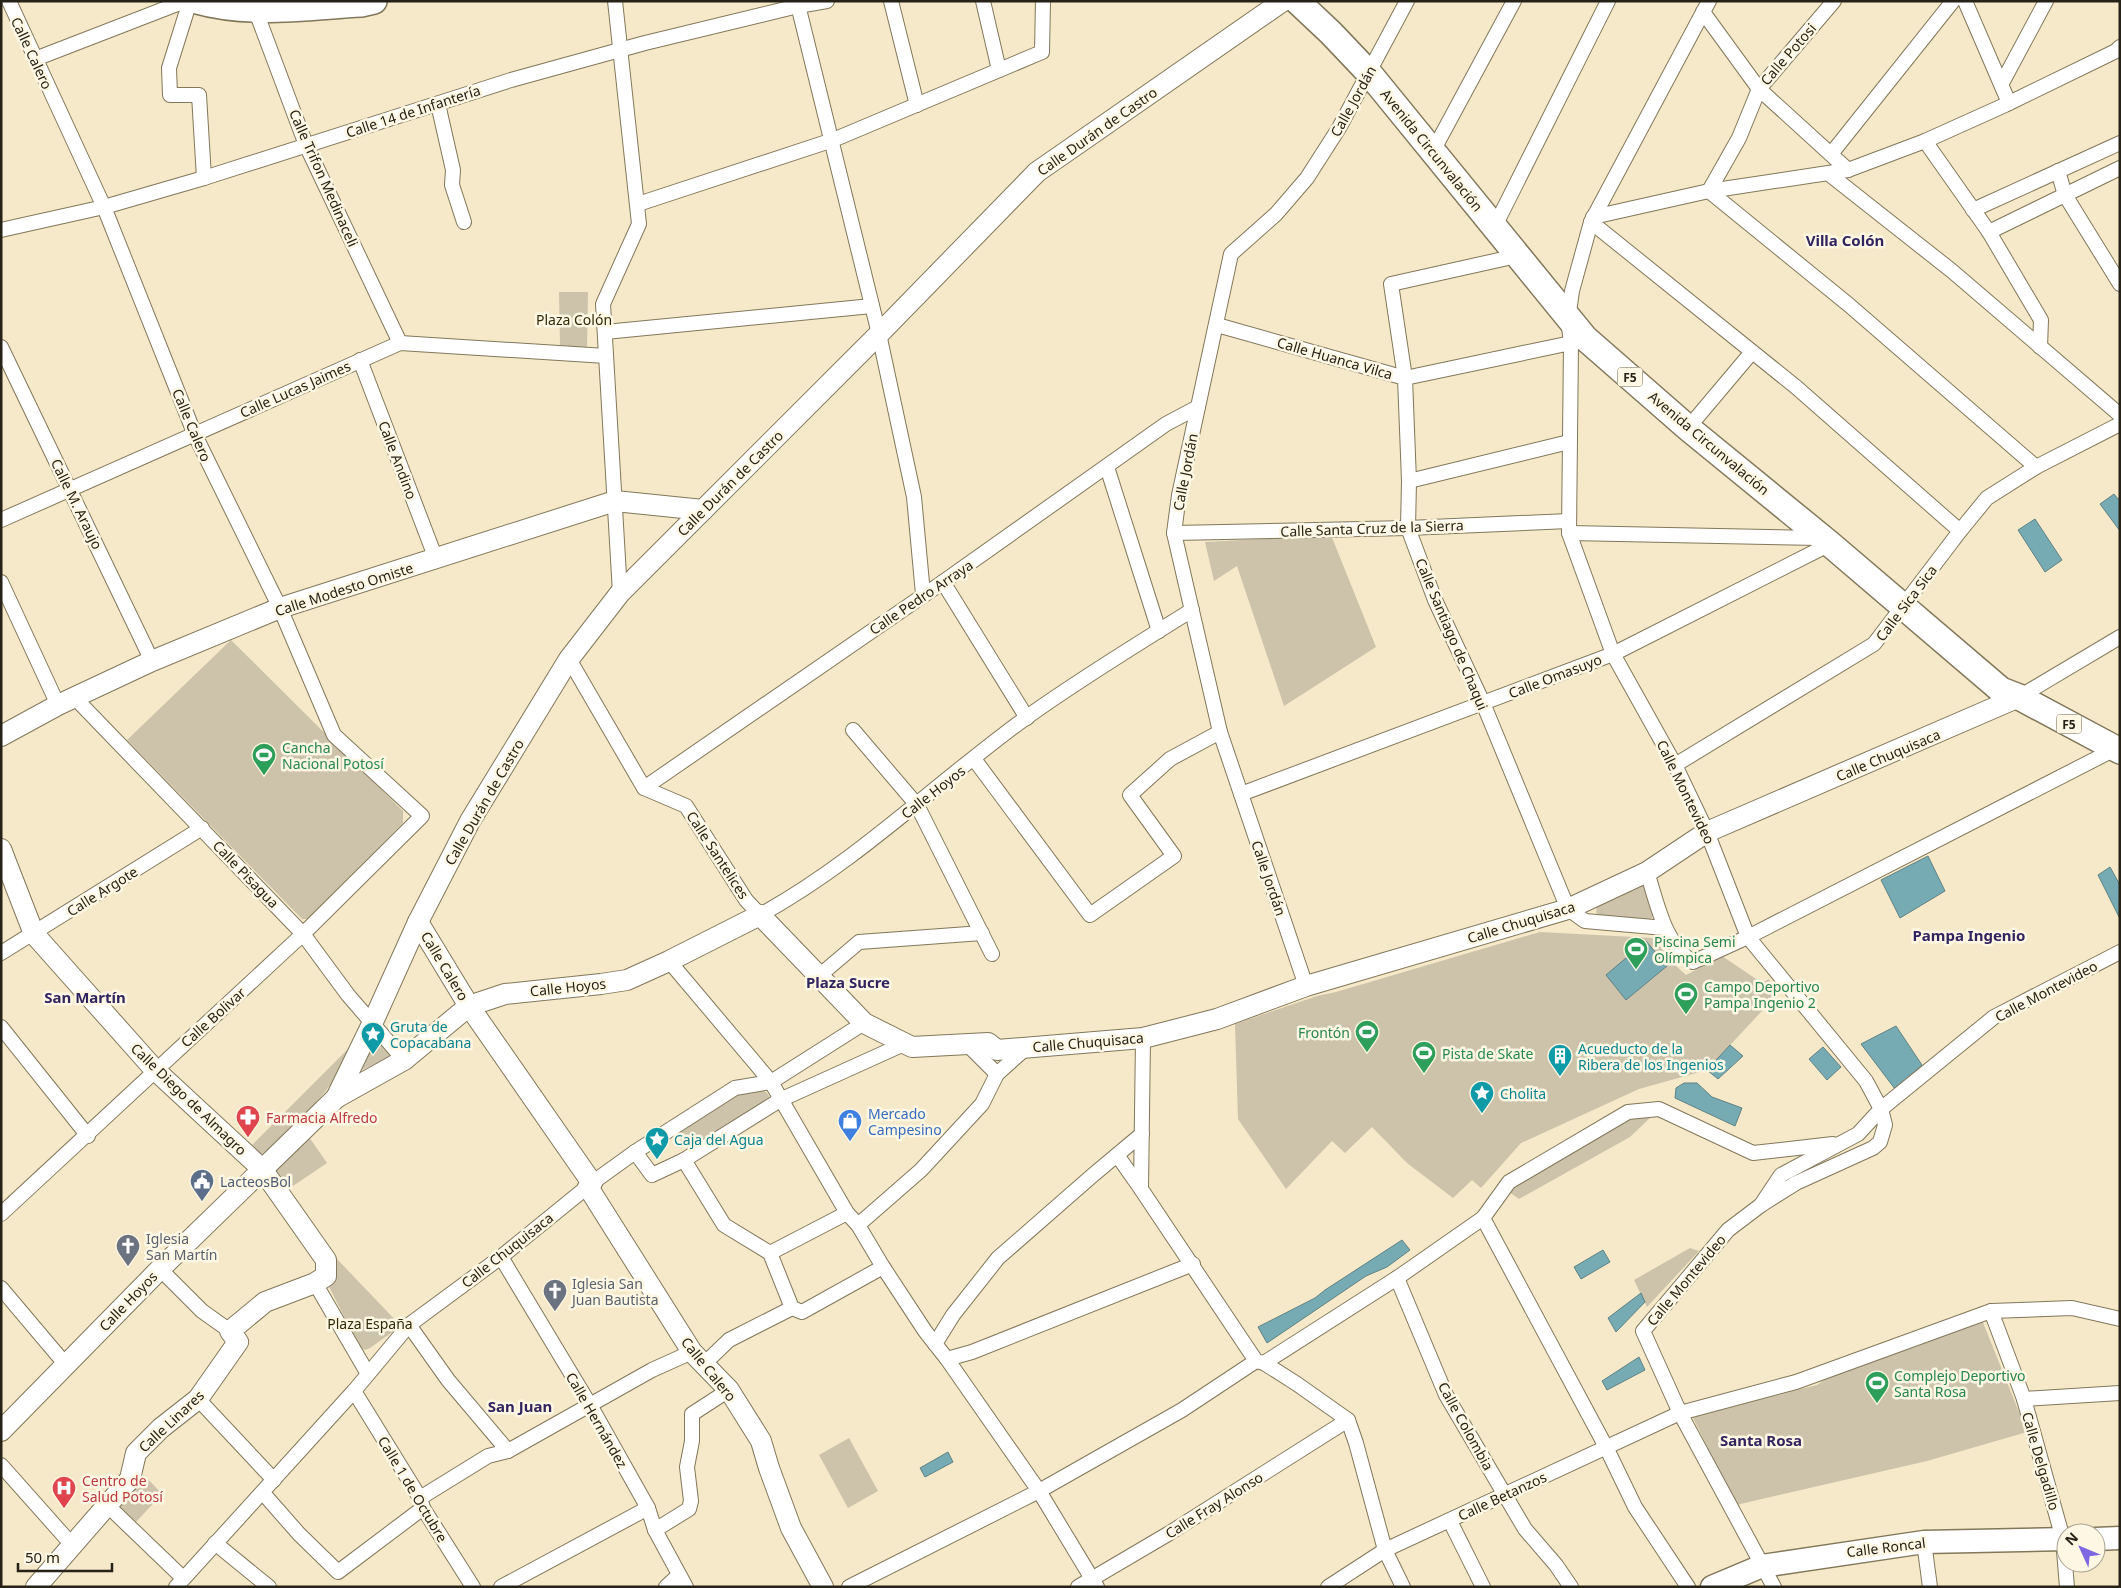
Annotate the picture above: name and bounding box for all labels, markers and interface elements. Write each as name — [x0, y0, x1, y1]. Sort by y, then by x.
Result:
street label: Calle Calero — [7, 14, 57, 92]
street label: Calle Potosi — [1756, 19, 1820, 89]
street label: Calle Jordán — [1326, 62, 1380, 140]
street label: Calle 14 de Infantería — [343, 80, 483, 142]
street label: Calle Durán de Castro — [1033, 82, 1161, 180]
street label: Avenida Circunvalación — [1377, 85, 1487, 215]
street label: Calle Trifon Medinaceli — [285, 106, 363, 250]
district label: Villa Colón — [1806, 230, 1884, 250]
park label: Plaza Colón — [536, 310, 612, 329]
street label: Calle Huanca Vilca — [1275, 332, 1395, 384]
street label: Calle Lucas Jaimes — [237, 356, 354, 422]
road number: F5 — [1618, 368, 1642, 387]
street label: Calle Calero — [168, 386, 216, 464]
street label: Avenida Circunvalación — [1645, 387, 1773, 499]
street label: Calle Andino — [374, 418, 422, 502]
street label: Calle Durán de Castro — [673, 426, 787, 540]
street label: Calle Jordán — [1168, 432, 1202, 512]
street label: Calle M. Araujo — [47, 456, 107, 552]
street label: Calle Santa Cruz de la Sierra — [1280, 515, 1464, 541]
street label: Calle Pedro Arraya — [865, 555, 977, 639]
street label: Calle Santiago de Chaqui — [1411, 555, 1493, 713]
street label: Calle Modesto Omiste — [272, 558, 416, 620]
street label: Calle Sica Sica — [1871, 561, 1941, 645]
street label: Calle Omasuyo — [1506, 650, 1604, 702]
road number: F5 — [2056, 714, 2082, 734]
street label: Calle Chuquisaca — [1833, 724, 1943, 786]
street label: Calle Durán de Castro — [440, 736, 528, 868]
street label: Calle Montevideo — [1653, 737, 1719, 847]
place label: Cancha Nacional Potosí — [282, 738, 384, 773]
sports icon: Cancha Nacional Potosí — [251, 742, 277, 776]
street label: Calle Hoyos — [897, 761, 969, 823]
street label: Calle Santelices — [682, 807, 754, 903]
street label: Calle Pisagua — [209, 836, 283, 912]
street label: Calle Jordán — [1247, 838, 1291, 918]
street label: Calle Argote — [63, 862, 141, 920]
street label: Calle Chuquisaca — [1465, 897, 1577, 947]
district label: Pampa Ingenio — [1913, 925, 2025, 945]
street label: Calle Calero — [417, 928, 473, 1004]
place label: Piscina Semi Olímpica — [1654, 932, 1736, 967]
sports icon: Piscina Semi Olímpica — [1623, 936, 1649, 970]
street label: Calle Montevideo — [1991, 956, 2101, 1026]
district label: Plaza Sucre — [806, 972, 890, 992]
street label: Calle Hoyos — [529, 974, 607, 1000]
place label: Campo Deportivo Pampa Ingenio 2 — [1704, 977, 1820, 1012]
sports icon: Campo Deportivo Pampa Ingenio 2 — [1673, 981, 1699, 1015]
street label: Calle Bolivar — [177, 983, 250, 1051]
district label: San Martín — [44, 987, 126, 1007]
place label: Gruta de Copacabana — [390, 1017, 471, 1052]
sports icon: Frontón — [1354, 1019, 1380, 1053]
place icon: Gruta de Copacabana — [360, 1021, 386, 1055]
place label: Frontón — [1298, 1023, 1350, 1042]
street label: Calle Chuquisaca — [1032, 1028, 1144, 1056]
street label: Calle Diego de Almagro — [127, 1039, 251, 1159]
place label: Acueducto de la Ribera de los Ingenios — [1578, 1039, 1724, 1074]
sports icon: Pista de Skate — [1411, 1040, 1437, 1074]
building icon: Acueducto de la Ribera de los Ingenios — [1547, 1043, 1573, 1077]
place label: Pista de Skate — [1442, 1044, 1534, 1063]
place icon: Cholita — [1469, 1080, 1495, 1114]
place label: Cholita — [1500, 1084, 1546, 1103]
pharmacy icon: Farmacia Alfredo — [235, 1104, 261, 1138]
place label: Mercado Campesino — [868, 1104, 942, 1139]
place label: Farmacia Alfredo — [266, 1108, 378, 1127]
shop icon: Mercado Campesino — [837, 1108, 863, 1142]
place icon: Caja del Agua — [644, 1126, 670, 1160]
place label: Caja del Agua — [674, 1130, 764, 1149]
public building icon: LacteosBol — [189, 1168, 215, 1202]
place label: LacteosBol — [220, 1172, 291, 1191]
street label: Calle Chuquisaca — [457, 1208, 557, 1292]
place label: Iglesia San Martín — [146, 1229, 217, 1264]
street label: Calle Montevideo — [1642, 1230, 1730, 1330]
church icon: Iglesia San Martín — [115, 1233, 141, 1267]
street label: Calle Hoyos — [95, 1267, 162, 1335]
place label: Iglesia San Juan Bautista — [570, 1274, 659, 1309]
church icon: Iglesia San Juan Bautista — [542, 1278, 568, 1312]
park label: Plaza España — [327, 1314, 413, 1333]
street label: Calle Calero — [677, 1333, 741, 1405]
place label: Complejo Deportivo Santa Rosa — [1894, 1366, 2025, 1401]
street label: Calle Hernández — [562, 1369, 632, 1472]
sports icon: Complejo Deportivo Santa Rosa — [1864, 1370, 1890, 1404]
street label: Calle Colombia — [1434, 1379, 1498, 1473]
street label: Calle Linares — [134, 1386, 208, 1456]
district label: San Juan — [488, 1396, 552, 1416]
street label: Calle Delgadillo — [2018, 1410, 2064, 1512]
district label: Santa Rosa — [1720, 1430, 1802, 1450]
street label: Calle 1 de Octubre — [374, 1432, 452, 1546]
street label: Calle Fray Alonso — [1162, 1467, 1266, 1543]
street label: Calle Betanzos — [1455, 1467, 1550, 1525]
place label: Centro de Salud Potosí — [82, 1471, 163, 1506]
hospital icon: Centro de Salud Potosí — [51, 1475, 77, 1509]
north arrow — [2056, 1523, 2106, 1573]
text: N — [2060, 1528, 2082, 1549]
street label: Calle Roncal — [1845, 1533, 1927, 1561]
scale bar — [18, 1540, 111, 1572]
text: 50 m — [25, 1547, 60, 1567]

